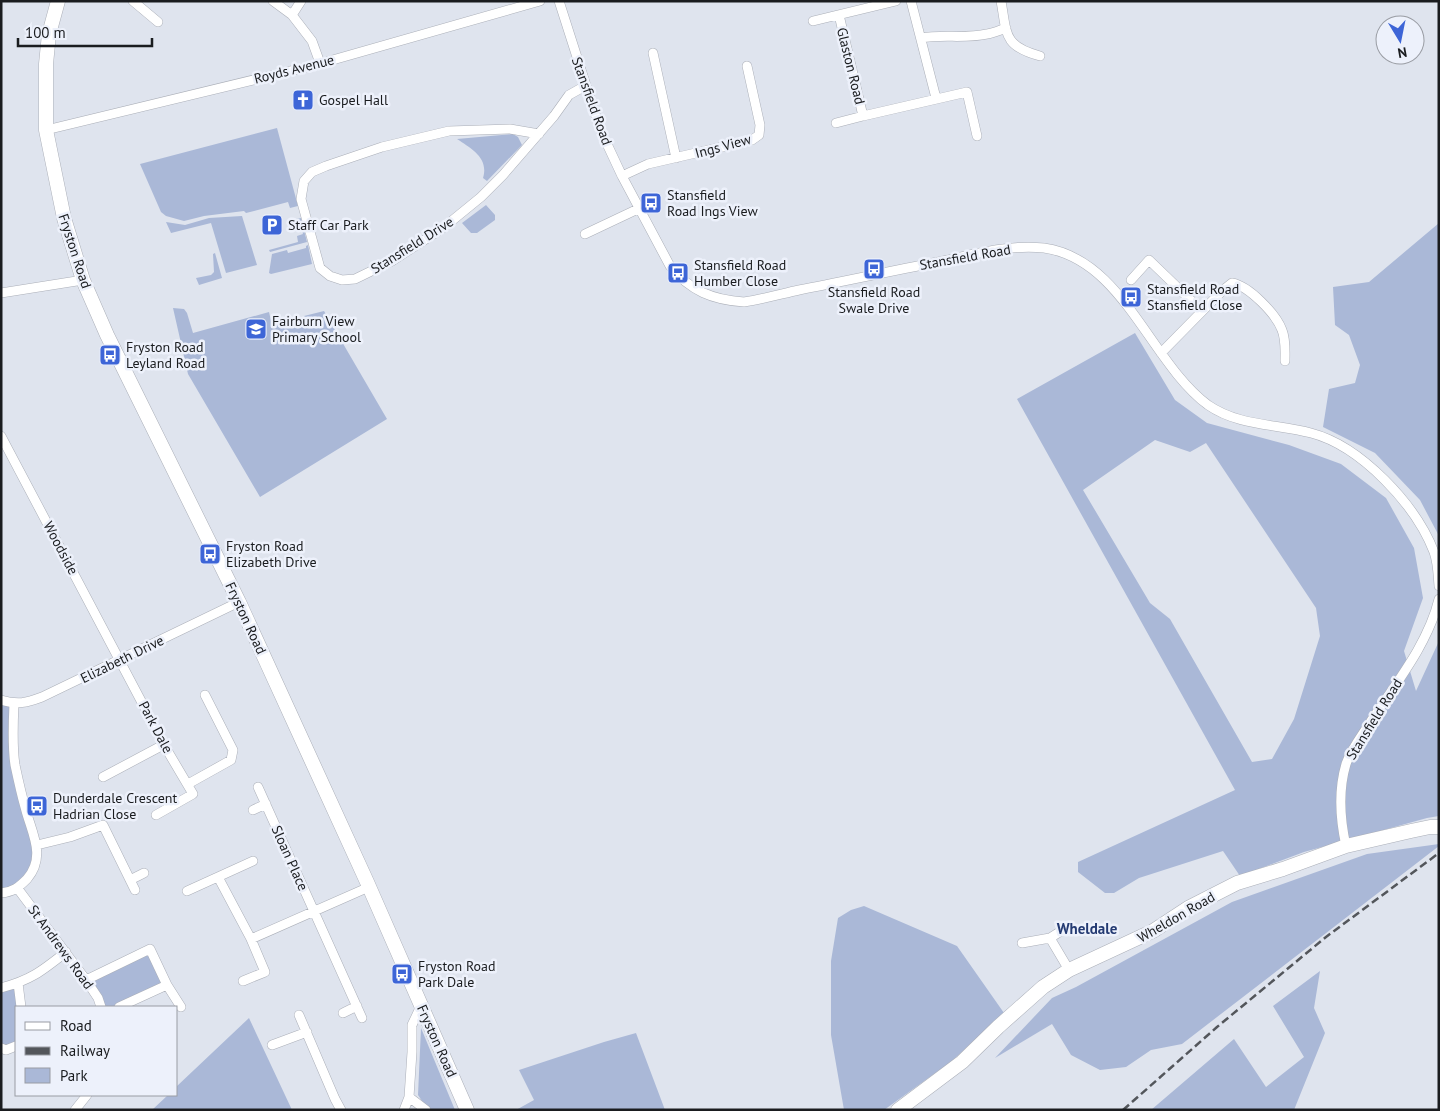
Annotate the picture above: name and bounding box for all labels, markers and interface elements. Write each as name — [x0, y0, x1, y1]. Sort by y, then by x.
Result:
scale bar — [18, 15, 151, 47]
north arrow — [1375, 15, 1425, 65]
text: 100 m — [25, 23, 66, 42]
street label: Glaston Road — [833, 26, 869, 106]
text: N — [1396, 43, 1408, 62]
street label: Royds Avenue — [252, 50, 336, 88]
street label: Stansfield Road — [568, 55, 616, 147]
church icon: Gospel Hall — [291, 88, 315, 112]
place label: Gospel Hall — [319, 91, 388, 109]
street label: Ings View — [693, 130, 754, 162]
place label: Stansfield Road Ings View — [667, 186, 758, 220]
bus stop icon: Stansfield Road Ings View — [639, 191, 663, 215]
street label: Fryston Road — [54, 211, 96, 291]
street label: Stansfield Drive — [367, 212, 457, 278]
parking icon: Staff Car Park — [260, 213, 284, 237]
place label: Staff Car Park — [288, 216, 369, 234]
street label: Stansfield Road — [918, 240, 1012, 274]
place label: Stansfield Road Humber Close — [694, 256, 786, 290]
bus stop icon: Stansfield Road Swale Drive — [862, 257, 886, 281]
bus stop icon: Stansfield Road Humber Close — [666, 261, 690, 285]
place label: Stansfield Road Stansfield Close — [1147, 280, 1242, 314]
place label: Stansfield Road Swale Drive — [828, 283, 920, 317]
bus stop icon: Stansfield Road Stansfield Close — [1119, 285, 1143, 309]
place label: Fairburn View Primary School — [272, 312, 361, 346]
school or university icon: Fairburn View Primary School — [244, 317, 268, 341]
place label: Fryston Road Leyland Road — [126, 338, 205, 372]
bus stop icon: Fryston Road Leyland Road — [98, 343, 122, 367]
street label: Woodside — [39, 518, 83, 578]
place label: Fryston Road Elizabeth Drive — [226, 537, 317, 571]
bus stop icon: Fryston Road Elizabeth Drive — [198, 542, 222, 566]
street label: Fryston Road — [221, 579, 271, 657]
street label: Elizabeth Drive — [77, 631, 167, 687]
street label: Stansfield Road — [1342, 675, 1406, 763]
street label: Park Dale — [135, 698, 177, 756]
place label: Dunderdale Crescent Hadrian Close — [53, 789, 177, 823]
bus stop icon: Dunderdale Crescent Hadrian Close — [25, 794, 49, 818]
street label: Sloan Place — [268, 823, 312, 893]
street label: Wheldon Road — [1134, 888, 1218, 946]
street label: St Andrews Road — [24, 901, 98, 993]
district label: Wheldale — [1057, 919, 1118, 938]
place label: Fryston Road Park Dale — [418, 957, 496, 991]
bus stop icon: Fryston Road Park Dale — [390, 962, 414, 986]
street label: Fryston Road — [413, 1002, 461, 1080]
legend — [15, 1006, 178, 1096]
text: Road — [60, 1016, 92, 1035]
text: Railway — [60, 1041, 110, 1060]
text: Park — [60, 1066, 88, 1085]

